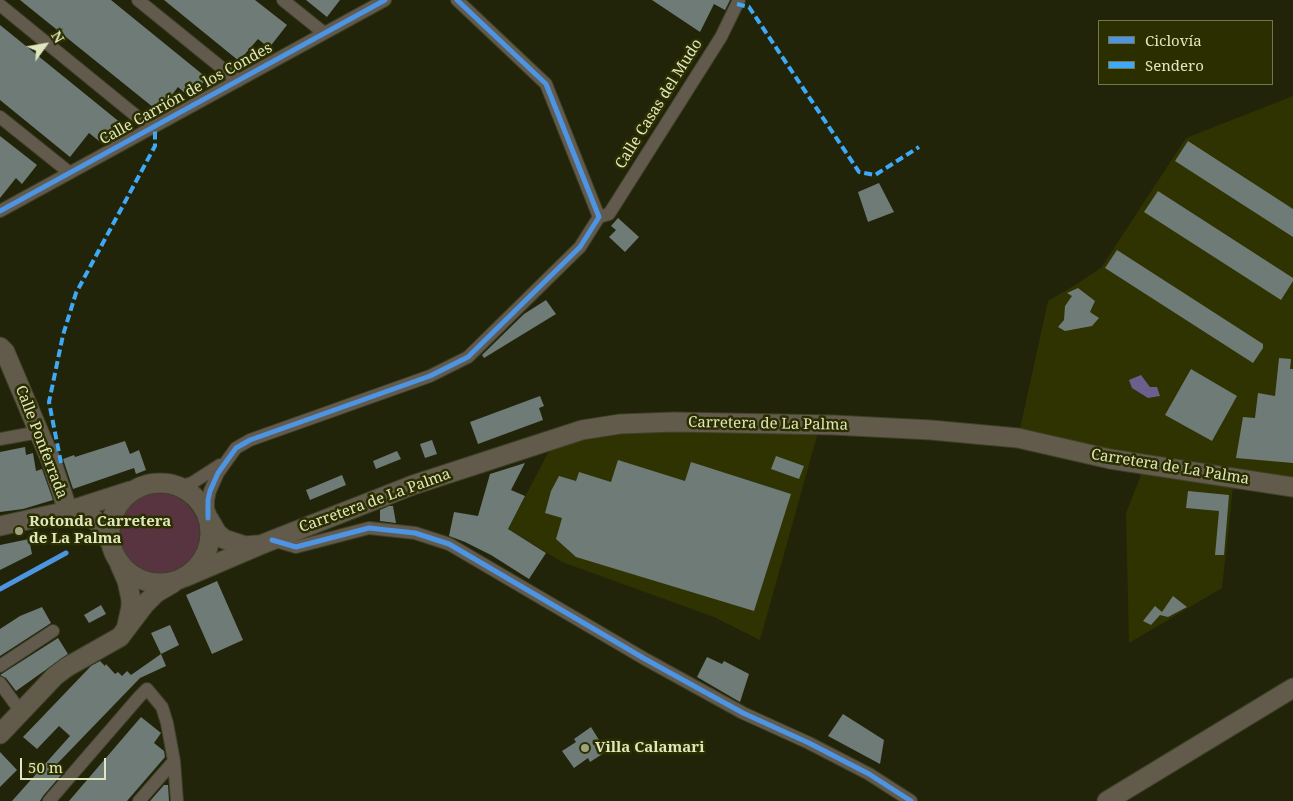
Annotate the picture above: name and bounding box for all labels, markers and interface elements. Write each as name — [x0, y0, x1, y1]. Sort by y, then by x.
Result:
north arrow — [20, 20, 70, 70]
legend — [1098, 20, 1273, 85]
text: N — [47, 27, 69, 46]
text: Ciclovía — [1145, 30, 1202, 50]
street label: Calle Casas del Mudo — [612, 36, 706, 172]
street label: Calle Carrión de los Condes — [97, 39, 275, 149]
text: Sendero — [1145, 55, 1204, 75]
street label: Calle Ponferrada — [11, 383, 71, 501]
street label: Carretera de La Palma — [688, 414, 848, 434]
street label: Carretera de La Palma — [1090, 446, 1250, 488]
street label: Carretera de La Palma — [297, 465, 453, 537]
place label: Rotonda Carretera de La Palma — [29, 513, 171, 548]
marker: Rotonda Carretera de La Palma — [13, 525, 25, 537]
place label: Villa Calamari — [595, 739, 704, 757]
marker: Villa Calamari — [579, 742, 591, 754]
scale bar — [22, 748, 109, 780]
text: 50 m — [28, 757, 63, 777]

